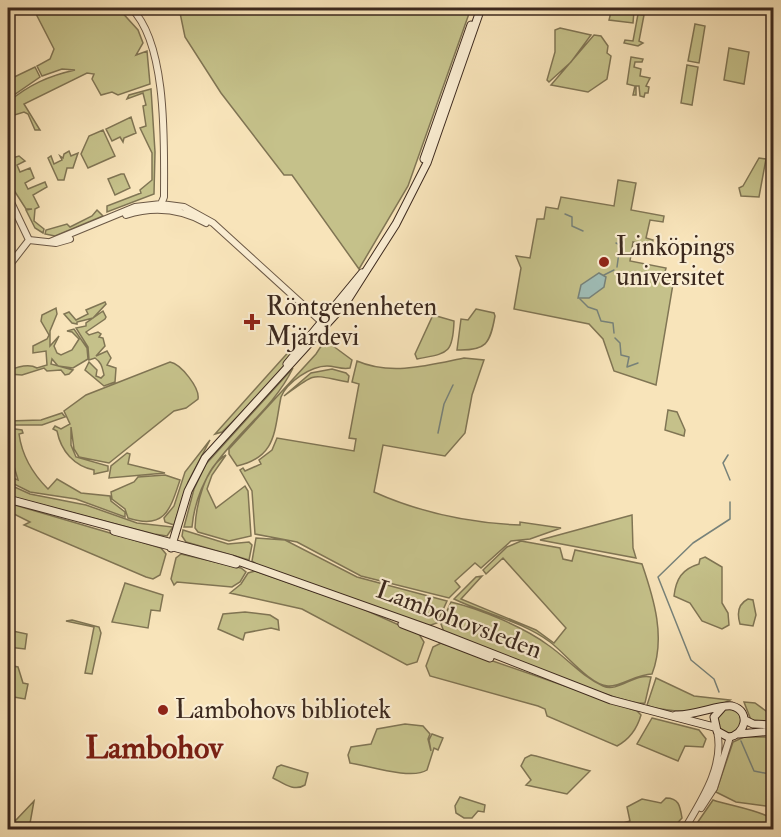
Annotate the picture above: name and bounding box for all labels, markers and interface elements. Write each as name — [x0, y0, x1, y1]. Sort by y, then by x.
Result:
place label: Linköpings universitet — [616, 231, 735, 293]
marker: Linköpings universitet — [597, 255, 611, 269]
place label: Röntgenenheten Mjärdevi — [266, 291, 437, 353]
marker: Röntgenenheten Mjärdevi — [243, 313, 261, 331]
street label: Lambohovsleden — [371, 574, 547, 666]
place label: Lambohovs bibliotek — [175, 694, 392, 726]
marker: Lambohovs bibliotek — [156, 703, 170, 717]
district label: Lambohov — [85, 728, 224, 768]

